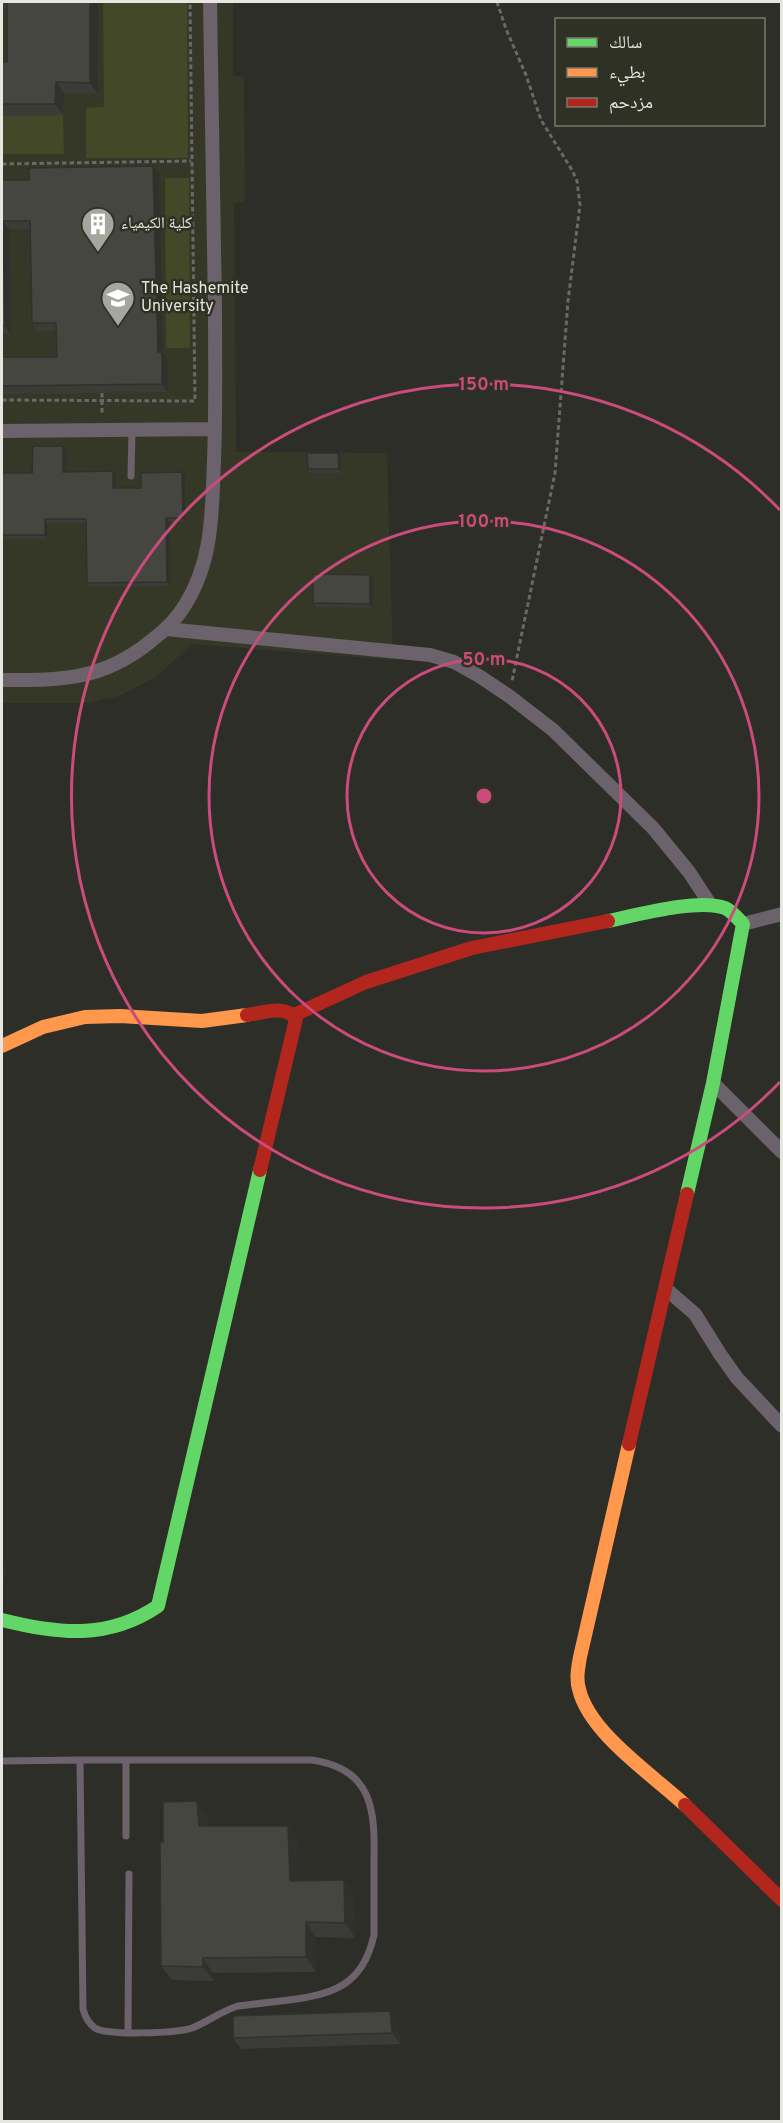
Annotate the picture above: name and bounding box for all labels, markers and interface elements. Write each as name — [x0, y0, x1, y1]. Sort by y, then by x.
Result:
legend — [555, 18, 765, 126]
text: سالك — [609, 32, 642, 55]
text: بطيء — [609, 62, 646, 87]
text: مزدحم — [609, 92, 653, 115]
building icon: كلية الكيمياء — [80, 206, 116, 253]
place label: كلية الكيمياء — [121, 214, 192, 234]
place label: The Hashemite University — [141, 279, 249, 317]
school or university icon: The Hashemite University — [100, 280, 136, 327]
text: 150 m — [459, 374, 509, 397]
text: 100 m — [458, 511, 510, 534]
text: 50 m — [462, 649, 506, 672]
centre of rings — [474, 786, 494, 806]

